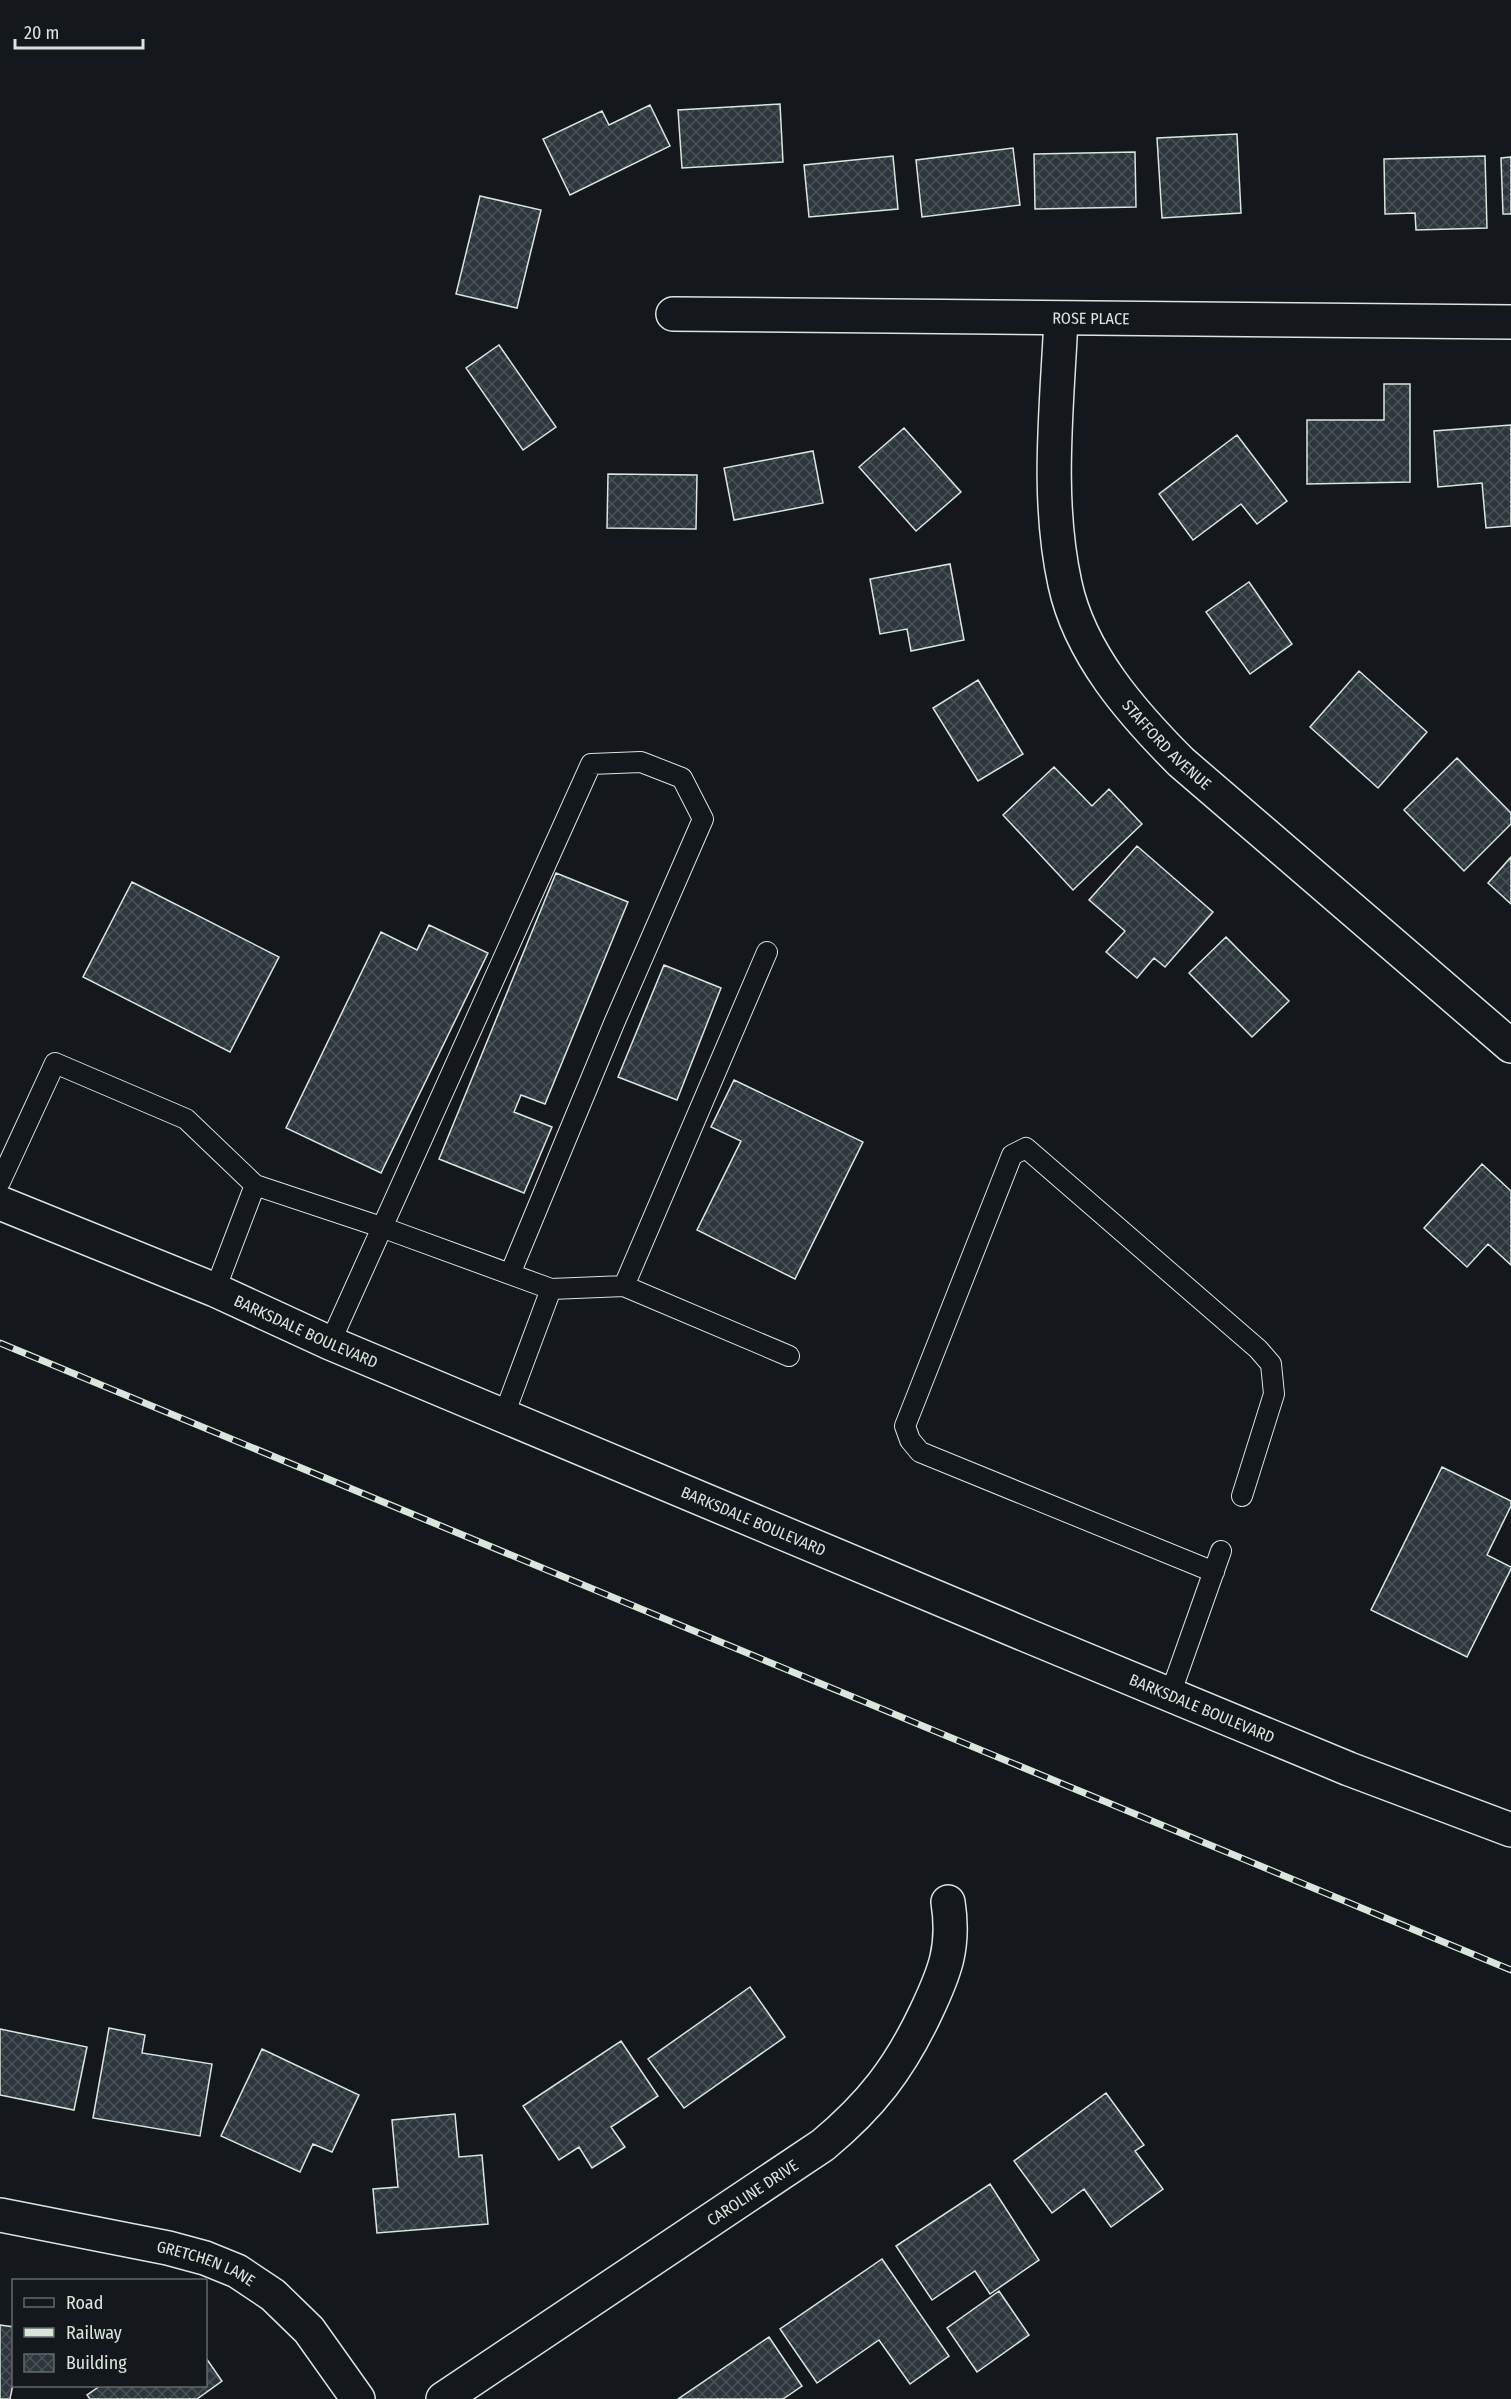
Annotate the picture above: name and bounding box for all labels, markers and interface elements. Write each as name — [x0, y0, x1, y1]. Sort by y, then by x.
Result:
scale bar — [15, 12, 142, 50]
text: 20 m — [24, 22, 59, 44]
street label: ROSE PLACE — [1052, 308, 1130, 328]
street label: STAFFORD AVENUE — [1119, 696, 1215, 793]
street label: BARKSDALE BOULEVARD — [231, 1291, 381, 1372]
street label: BARKSDALE BOULEVARD — [678, 1482, 829, 1560]
street label: BARKSDALE BOULEVARD — [1127, 1670, 1277, 1747]
street label: CAROLINE DRIVE — [703, 2155, 801, 2229]
street label: GRETCHEN LANE — [155, 2237, 259, 2290]
legend — [12, 2279, 207, 2387]
text: Road — [66, 2292, 103, 2314]
text: Railway — [66, 2322, 122, 2344]
text: Building — [66, 2352, 127, 2374]

